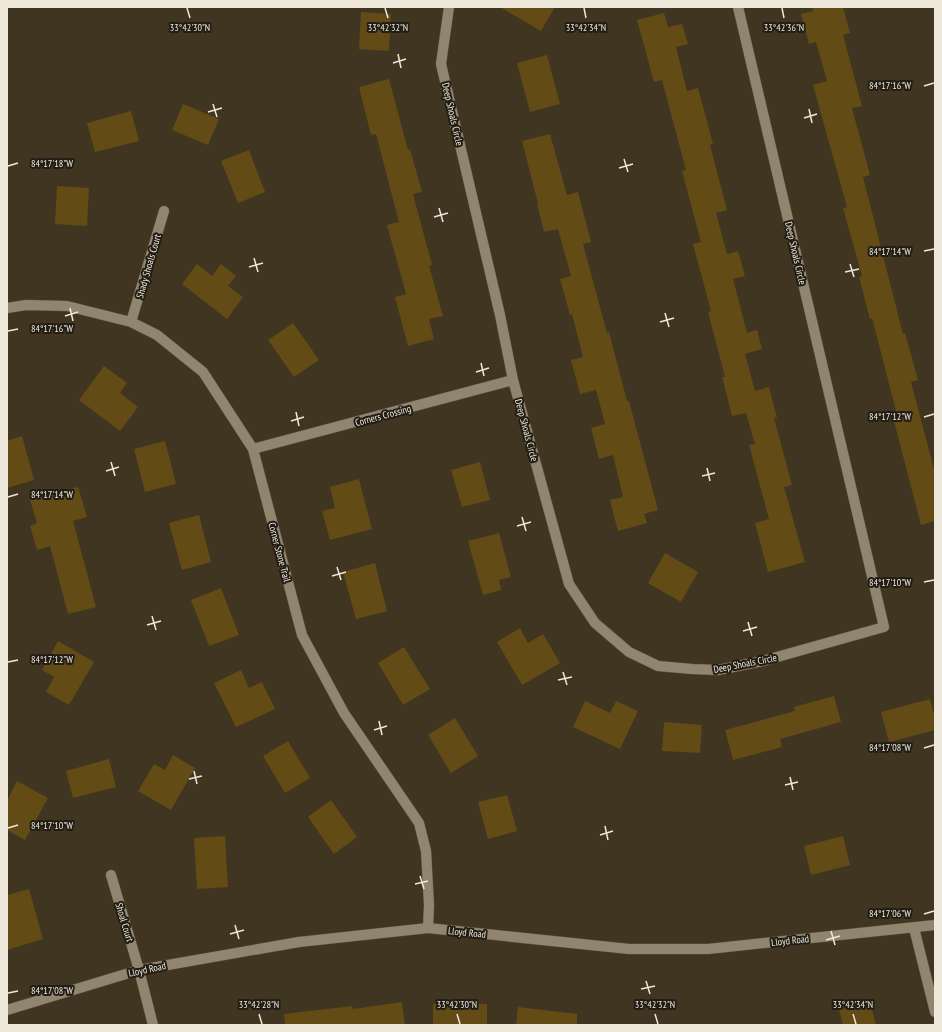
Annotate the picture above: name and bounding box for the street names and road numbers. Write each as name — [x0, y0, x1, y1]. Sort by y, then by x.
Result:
street label: Deep Shoals Circle — [439, 81, 466, 147]
street label: Deep Shoals Circle — [782, 220, 809, 286]
street label: Shady Shoals Court — [133, 232, 164, 300]
street label: Deep Shoals Circle — [512, 397, 541, 463]
street label: Corners Crossing — [354, 402, 412, 429]
street label: Corner Stone Trail — [265, 521, 294, 584]
street label: Deep Shoals Circle — [712, 651, 778, 676]
street label: Shoal Court — [112, 901, 137, 943]
street label: Lloyd Road — [447, 924, 487, 941]
street label: Lloyd Road — [770, 932, 810, 949]
street label: Lloyd Road — [127, 959, 167, 980]

